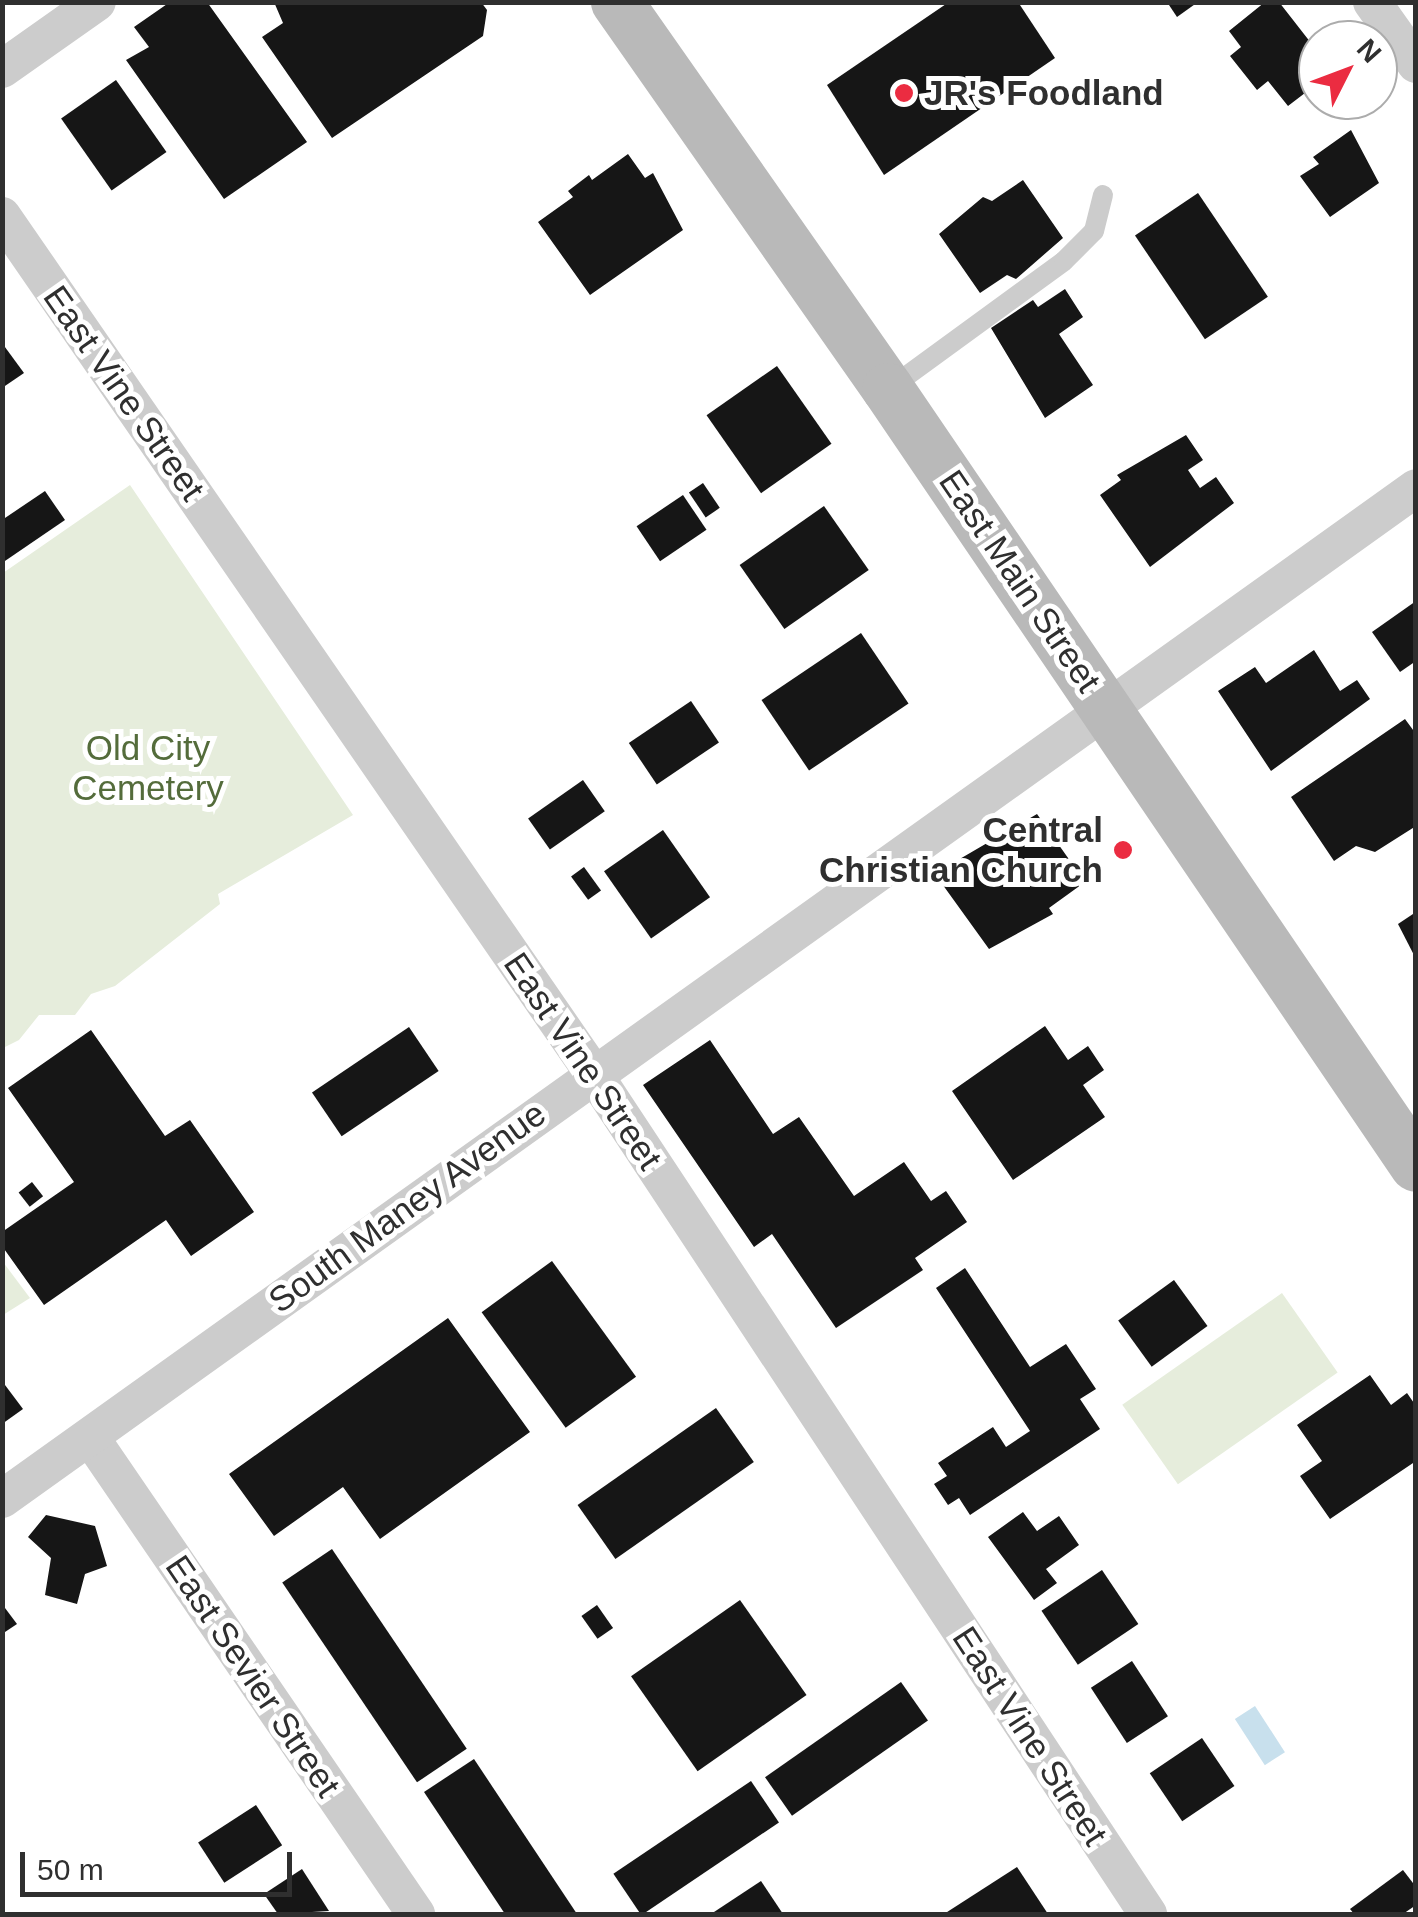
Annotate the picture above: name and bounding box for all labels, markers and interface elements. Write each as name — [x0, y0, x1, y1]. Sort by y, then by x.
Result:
north arrow — [1298, 20, 1398, 120]
text: N — [1351, 33, 1387, 69]
place label: JR's Foodland — [924, 72, 1164, 114]
marker: JR's Foodland — [893, 82, 915, 104]
street label: East Vine Street — [34, 278, 214, 508]
street label: East Main Street — [930, 462, 1110, 700]
park label: Old City Cemetery — [72, 727, 224, 809]
place label: Central Christian Church — [819, 809, 1103, 891]
marker: Central Christian Church — [1112, 839, 1134, 861]
street label: East Vine Street — [495, 945, 671, 1177]
street label: South Maney Avenue — [260, 1092, 554, 1322]
street label: East Sevier Street — [157, 1547, 349, 1805]
street label: East Vine Street — [944, 1619, 1116, 1853]
scale bar — [25, 1832, 298, 1894]
text: 50 m — [37, 1853, 104, 1886]

